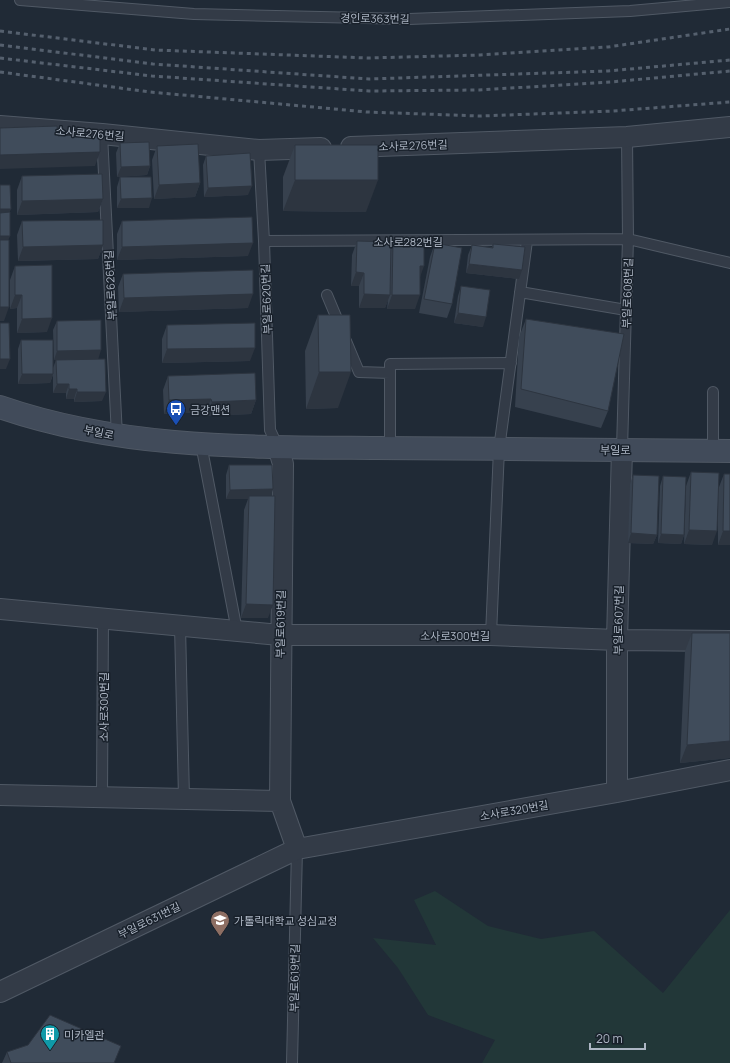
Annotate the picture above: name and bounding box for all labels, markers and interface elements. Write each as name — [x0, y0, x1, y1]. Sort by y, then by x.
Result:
street label: 경인로363번길 — [340, 10, 410, 26]
street label: 소사로276번길 — [55, 123, 125, 143]
street label: 소사로276번길 — [378, 136, 448, 154]
street label: 소사로282번길 — [373, 234, 443, 249]
street label: 부일로626번길 — [101, 249, 119, 321]
street label: 부일로608번길 — [618, 257, 636, 329]
street label: 부일로620번길 — [257, 264, 275, 334]
bus stop icon: 금강맨션 — [165, 398, 187, 426]
place label: 금강맨션 — [190, 402, 230, 417]
street label: 부일로 — [83, 422, 115, 442]
street label: 부일로 — [600, 442, 630, 457]
street label: 부일로607번길 — [610, 585, 626, 655]
street label: 부일로619번길 — [272, 590, 288, 658]
street label: 소사로300번길 — [420, 628, 490, 643]
street label: 소사로300번길 — [96, 672, 111, 742]
street label: 소사로320번길 — [478, 797, 550, 823]
street label: 부일로631번길 — [115, 898, 183, 942]
school or university icon: 가톨릭대학교 성심교정 — [209, 909, 231, 937]
place label: 가톨릭대학교 성심교정 — [234, 913, 337, 928]
street label: 부일로619번길 — [286, 944, 302, 1012]
building icon: 미카엘관 — [39, 1023, 61, 1051]
scale bar — [590, 1025, 645, 1051]
place label: 미카엘관 — [64, 1027, 104, 1042]
text: 20 m — [596, 1030, 623, 1047]

